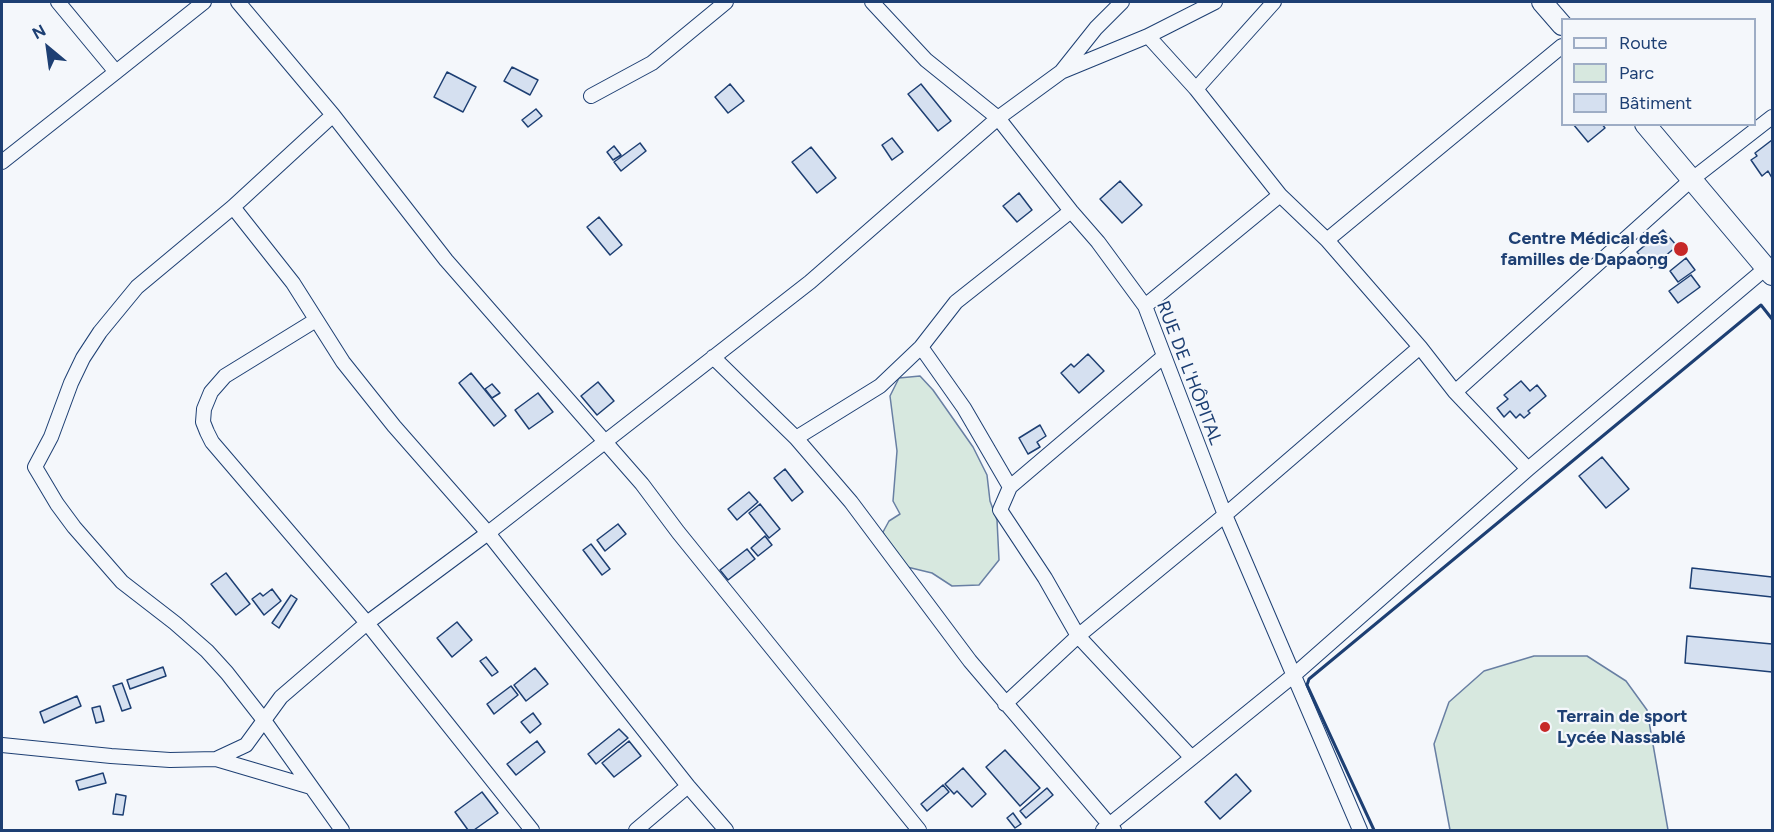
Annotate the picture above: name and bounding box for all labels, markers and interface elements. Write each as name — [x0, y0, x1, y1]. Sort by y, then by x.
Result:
north arrow — [18, 18, 78, 78]
legend — [1561, 18, 1756, 126]
text: N — [29, 21, 49, 43]
text: Route — [1619, 32, 1667, 54]
text: Parc — [1619, 62, 1654, 84]
text: Bâtiment — [1619, 92, 1692, 114]
place label: Centre Médical des familles de Dapaong — [1501, 228, 1668, 270]
marker: Centre Médical des familles de Dapaong — [1672, 240, 1690, 258]
street label: RUE DE L'HÔPITAL — [1152, 298, 1226, 448]
place label: Terrain de sport Lycée Nassablé — [1557, 706, 1687, 748]
marker: Terrain de sport Lycée Nassablé — [1538, 720, 1552, 734]

